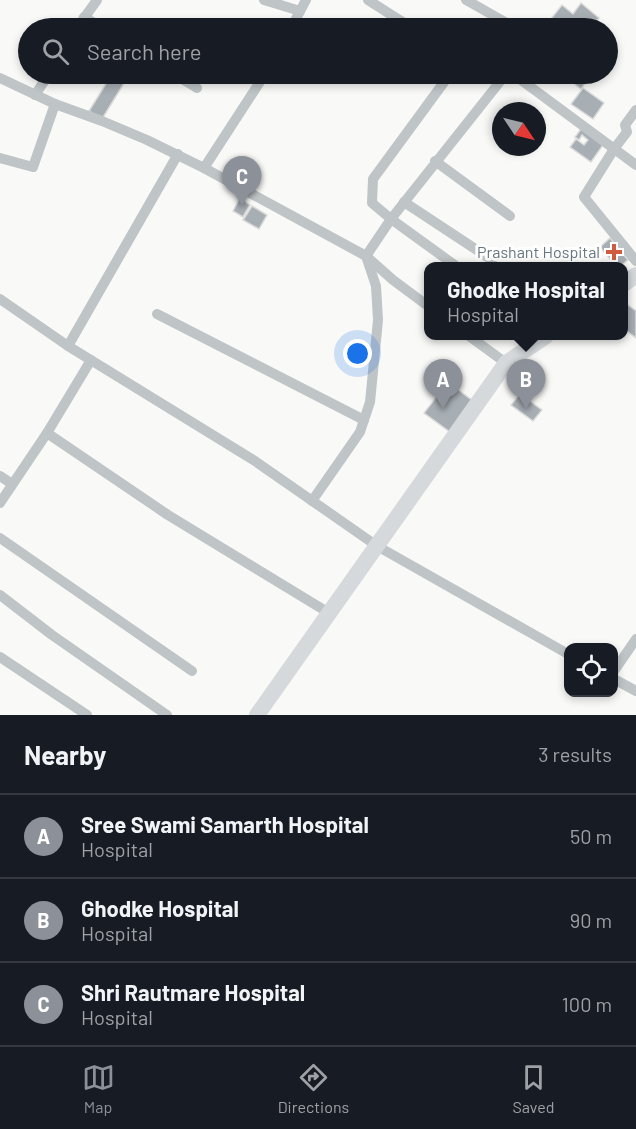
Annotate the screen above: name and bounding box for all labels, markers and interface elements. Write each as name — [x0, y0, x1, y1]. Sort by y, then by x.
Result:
search box — [18, 18, 618, 84]
icon: search — [39, 35, 72, 68]
text: Search here — [87, 38, 201, 64]
north arrow — [492, 102, 546, 156]
pin: C — [222, 156, 262, 206]
place label: Prashant Hospital — [477, 242, 600, 261]
marker: Prashant Hospital — [605, 243, 623, 261]
popup — [424, 262, 628, 340]
text: Ghodke Hospital — [447, 276, 605, 302]
text: Hospital — [447, 302, 519, 326]
your location — [343, 339, 372, 368]
pin: A — [424, 360, 462, 409]
pin: B — [506, 360, 546, 409]
map controls — [564, 643, 618, 697]
button: locate — [564, 643, 618, 697]
text: Nearby — [24, 739, 106, 770]
text: 3 results — [538, 742, 612, 766]
text: Sree Swami Samarth Hospital — [81, 811, 369, 837]
text: A — [37, 824, 50, 848]
text: 50 m — [570, 824, 612, 848]
text: Hospital — [81, 837, 153, 861]
text: Ghodke Hospital — [81, 895, 239, 921]
text: B — [37, 908, 50, 932]
text: 90 m — [570, 908, 612, 932]
text: Hospital — [81, 921, 153, 945]
text: Shri Rautmare Hospital — [81, 979, 305, 1005]
text: C — [37, 992, 50, 1016]
text: 100 m — [562, 992, 612, 1016]
text: Hospital — [81, 1005, 153, 1029]
tab: Map — [82, 1061, 115, 1116]
tab: Directions — [278, 1061, 349, 1116]
tab: Saved — [512, 1061, 554, 1116]

